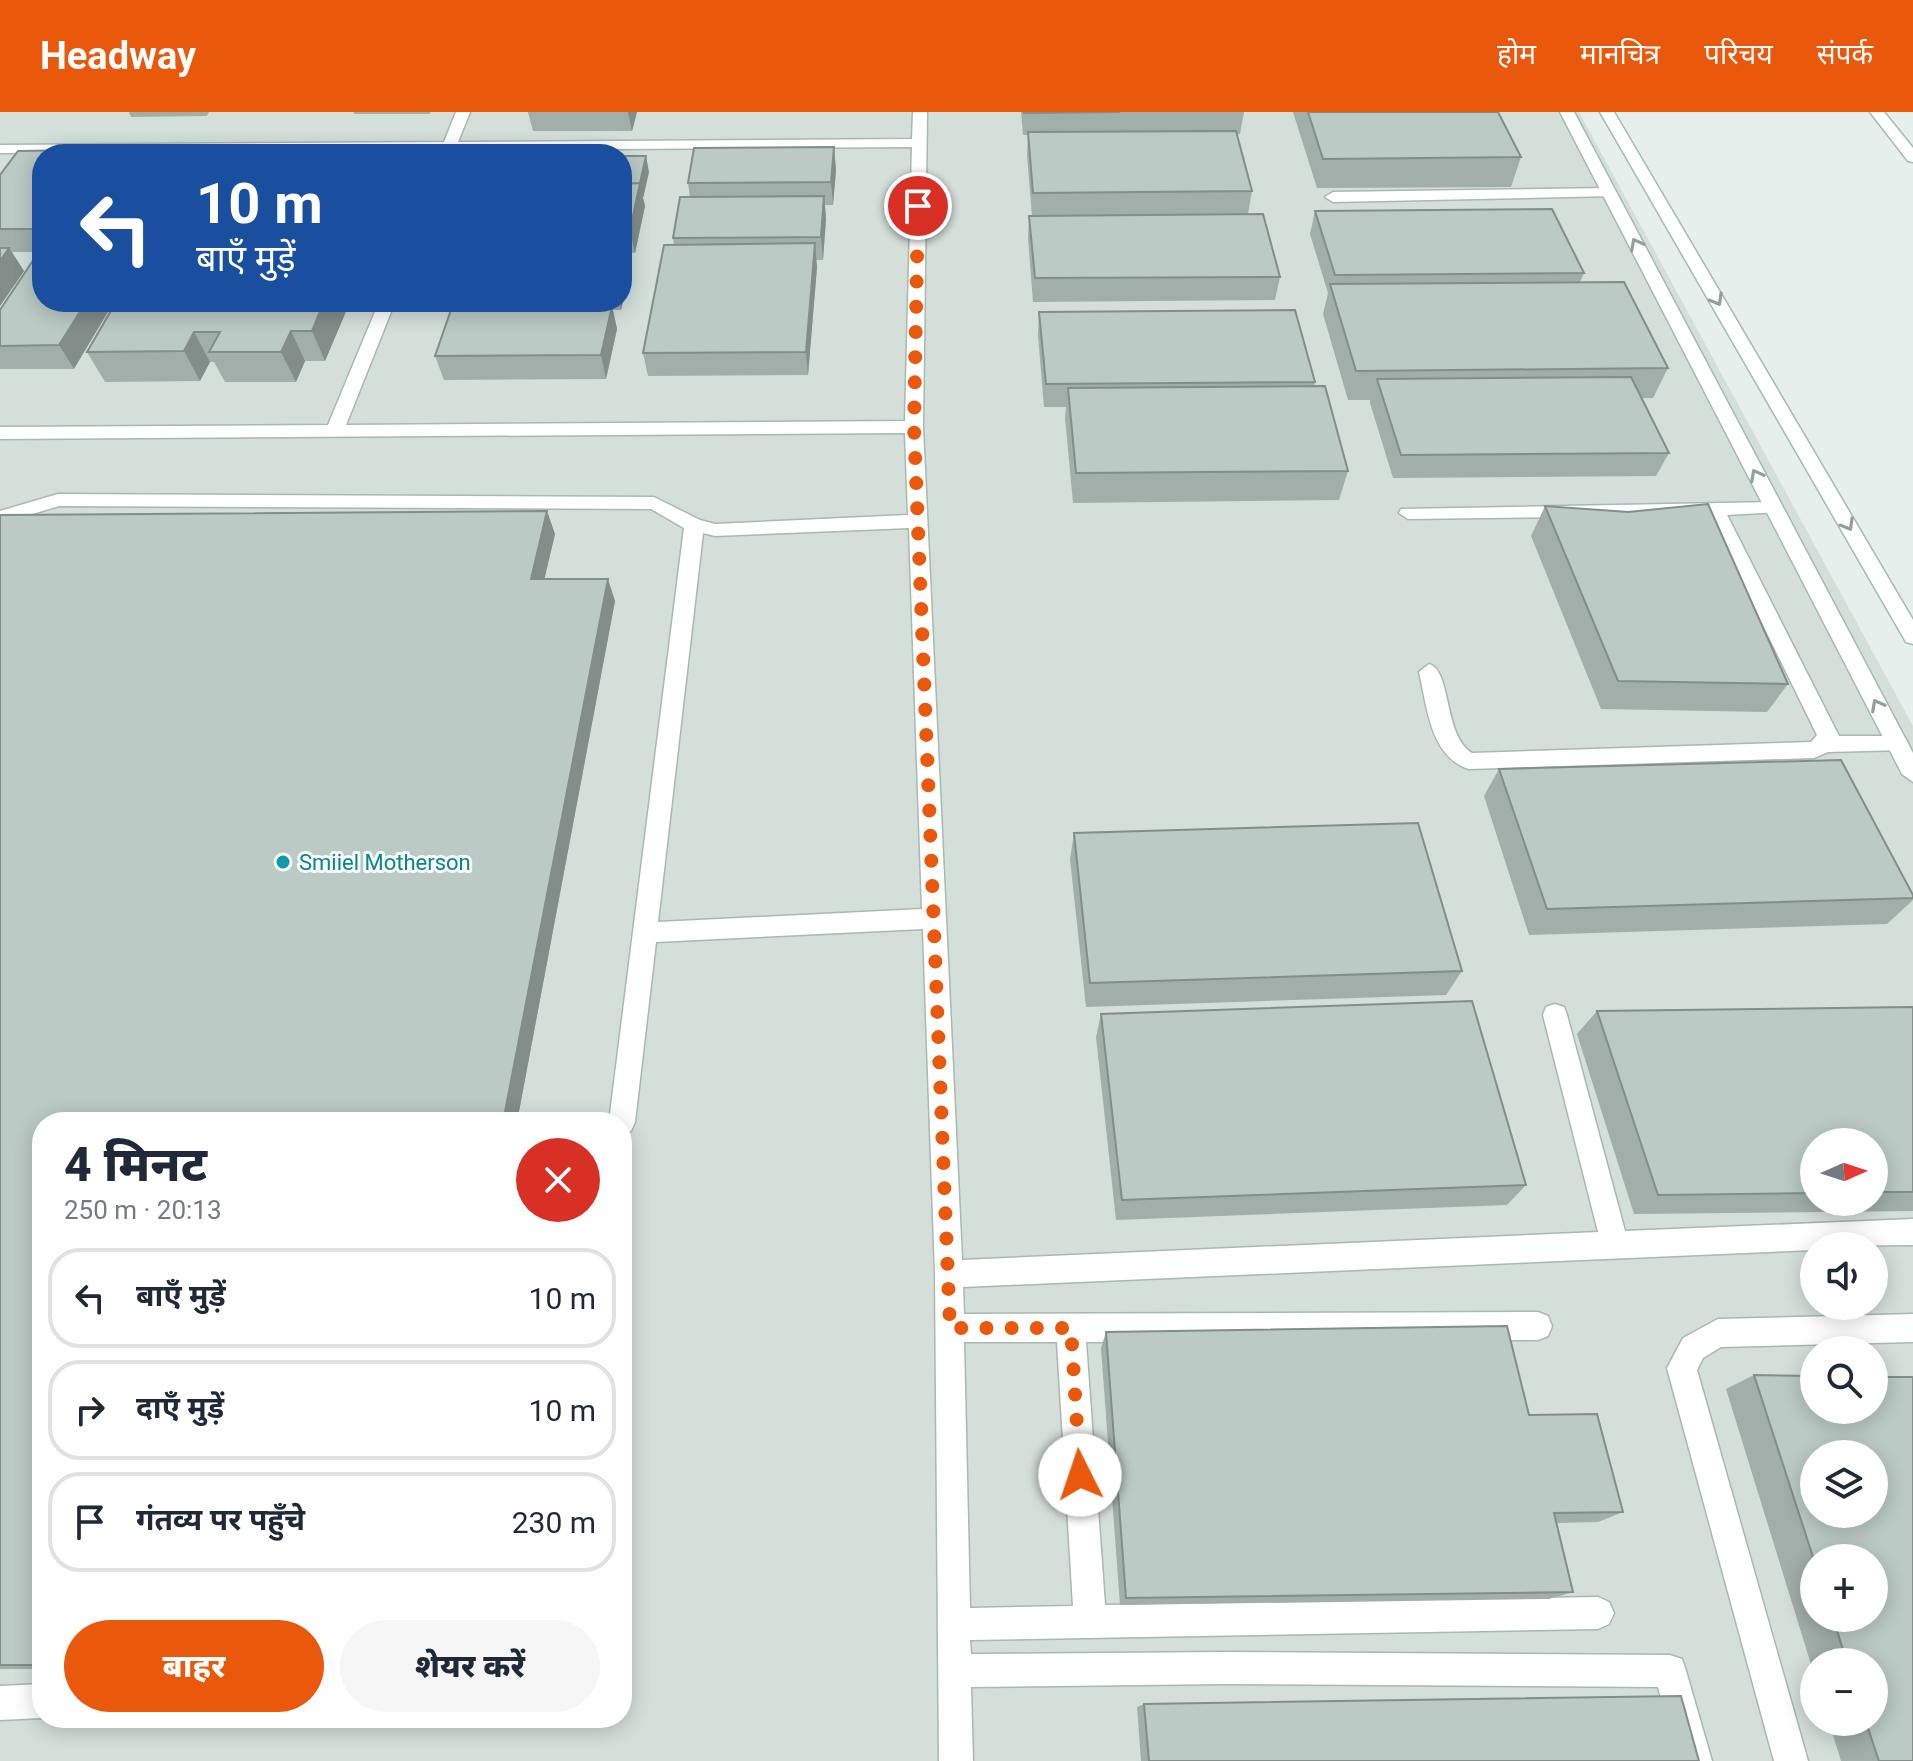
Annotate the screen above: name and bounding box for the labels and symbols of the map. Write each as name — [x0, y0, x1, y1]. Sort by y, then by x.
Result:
pin — [884, 172, 952, 240]
one-way arrow — [1631, 238, 1646, 253]
one-way arrow — [1707, 291, 1723, 306]
one-way arrow — [1751, 468, 1766, 483]
one-way arrow — [1838, 516, 1854, 531]
one-way arrow — [1871, 699, 1886, 714]
place label: Smiiel Motherson — [299, 850, 471, 875]
marker: Smiiel Motherson — [274, 853, 292, 871]
north arrow — [1800, 1128, 1888, 1216]
position arrow — [1038, 1433, 1122, 1517]

